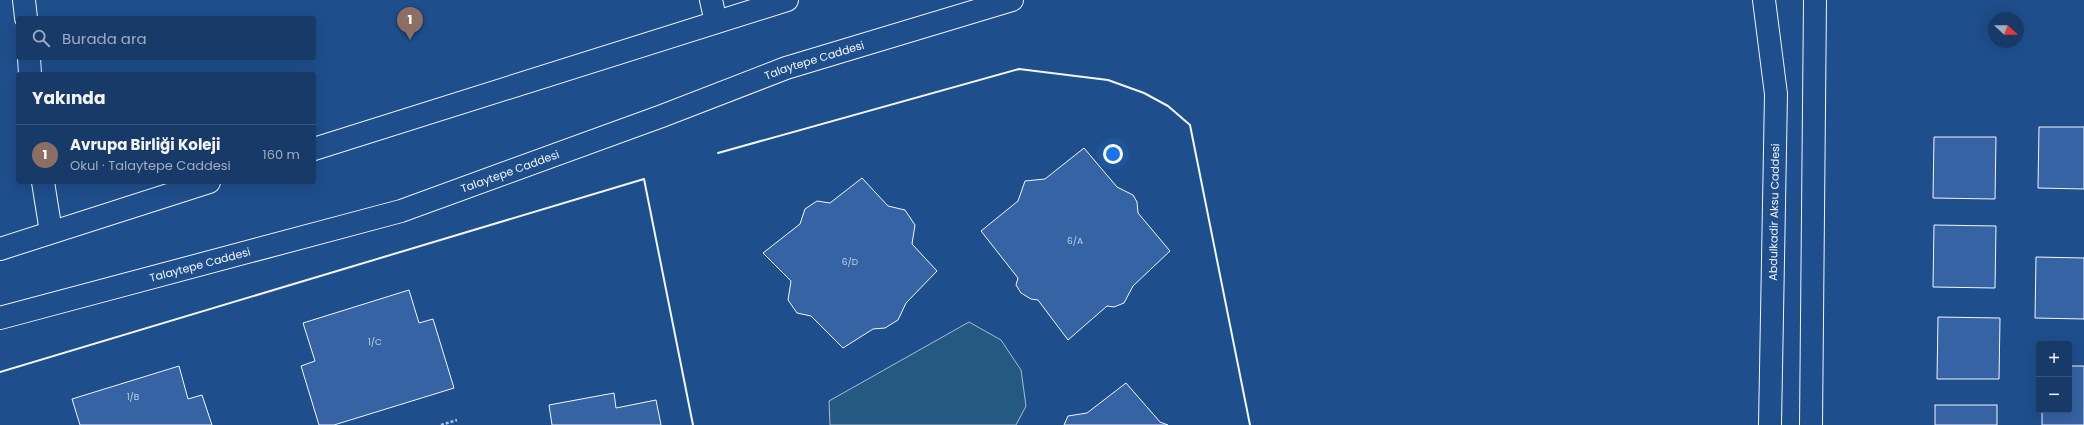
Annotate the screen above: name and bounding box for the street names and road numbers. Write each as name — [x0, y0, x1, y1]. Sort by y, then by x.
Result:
street label: Talaytepe Caddesi — [762, 37, 866, 84]
street label: Abdulkadir Aksu Caddesi — [1765, 143, 1783, 281]
street label: Talaytepe Caddesi — [458, 146, 562, 197]
street label: Talaytepe Caddesi — [148, 243, 253, 286]

